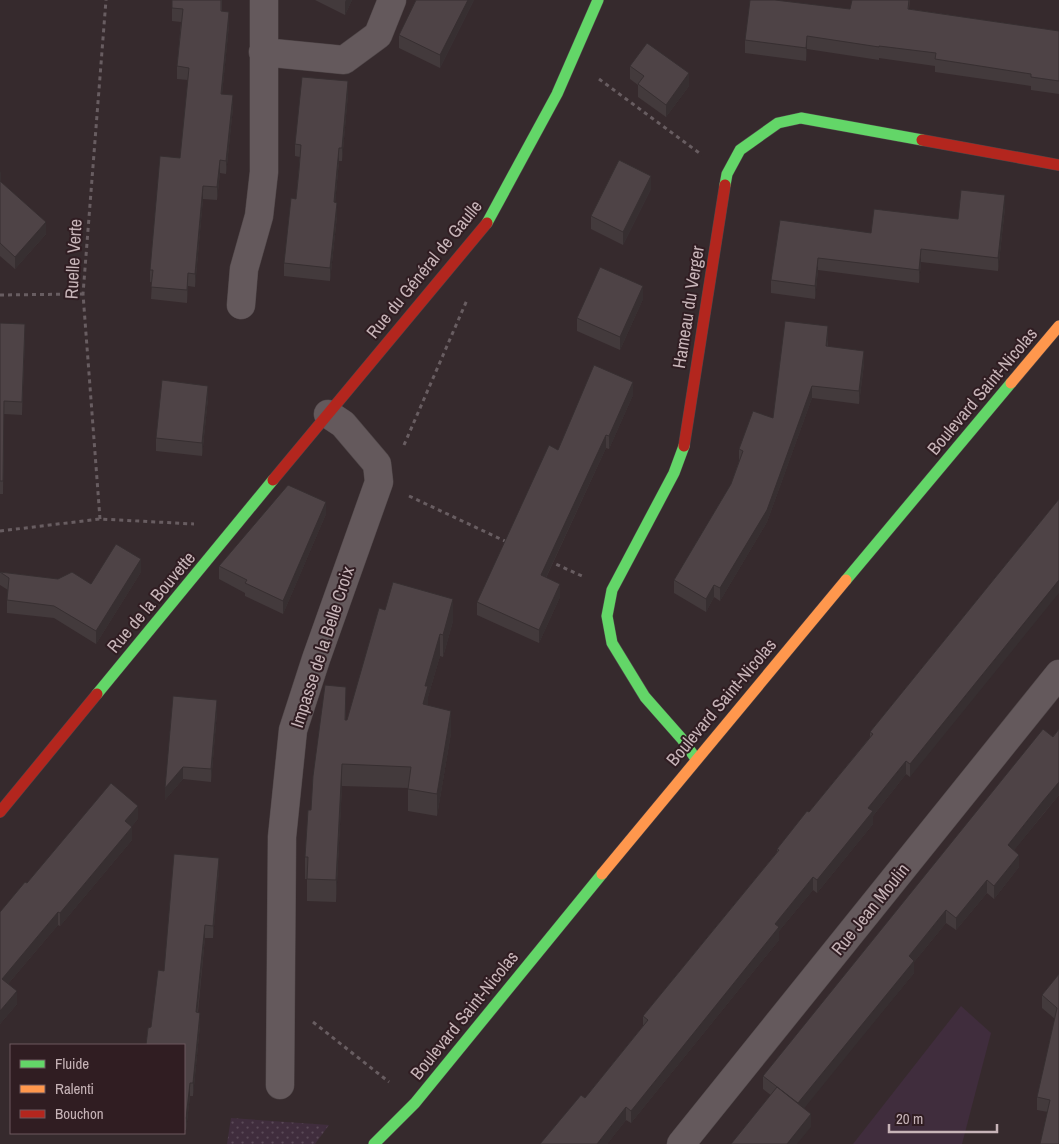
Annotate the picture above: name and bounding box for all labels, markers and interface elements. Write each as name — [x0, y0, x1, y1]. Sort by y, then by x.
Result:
street label: Rue du Général de Gaulle — [360, 194, 488, 344]
street label: Ruelle Verte — [58, 218, 88, 300]
street label: Hameau du Verger — [666, 244, 710, 370]
street label: Boulevard Saint-Nicolas — [921, 322, 1043, 460]
street label: Rue de la Bouvette — [101, 546, 201, 658]
street label: Impasse de la Belle Croix — [284, 563, 360, 731]
street label: Boulevard Saint-Nicolas — [660, 633, 782, 771]
street label: Rue Jean Moulin — [825, 858, 915, 960]
street label: Boulevard Saint-Nicolas — [404, 945, 524, 1085]
legend — [10, 1044, 185, 1134]
text: Fluide — [55, 1053, 89, 1074]
text: Ralenti — [55, 1078, 94, 1099]
scale bar — [889, 1102, 996, 1134]
text: Bouchon — [55, 1103, 104, 1124]
text: 20 m — [896, 1108, 923, 1129]

